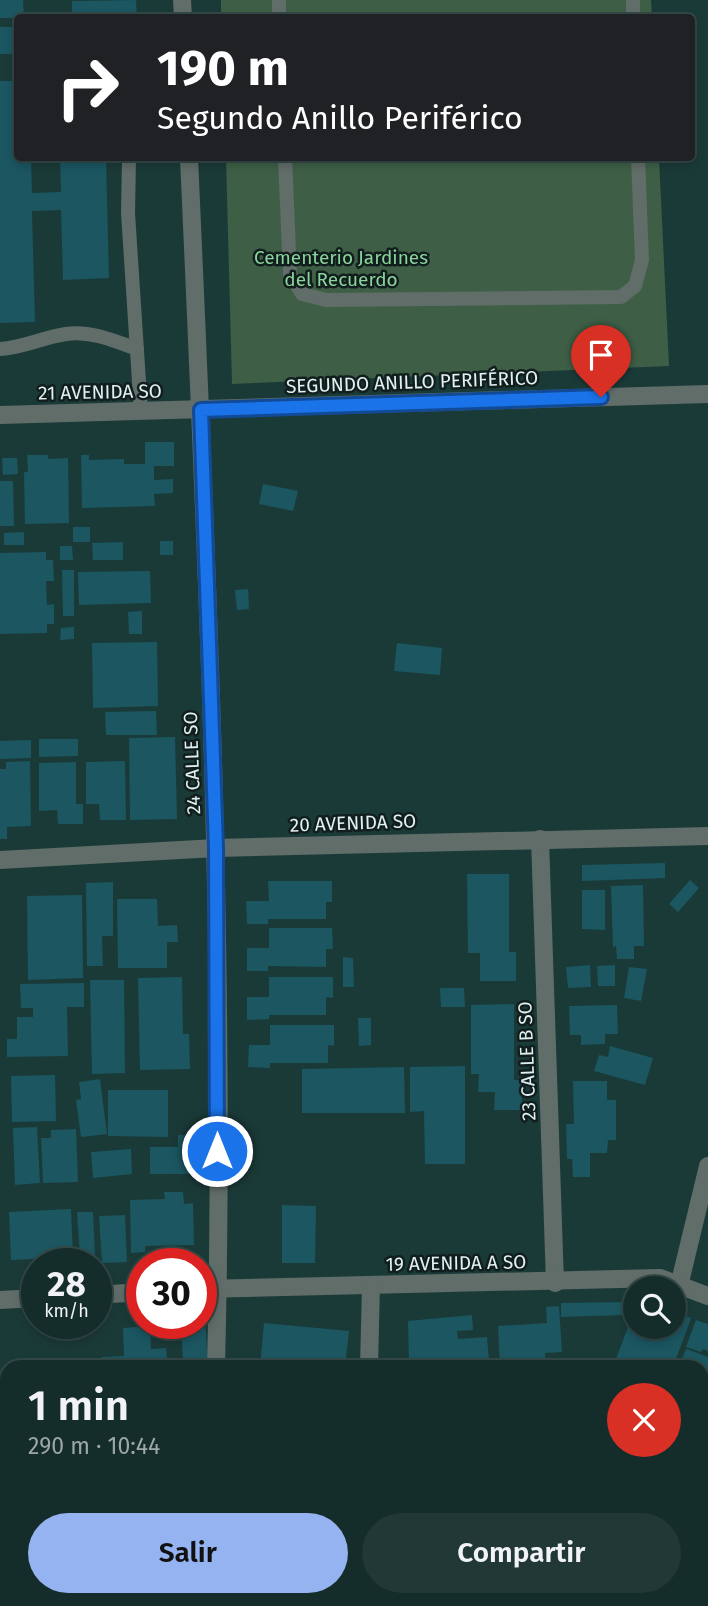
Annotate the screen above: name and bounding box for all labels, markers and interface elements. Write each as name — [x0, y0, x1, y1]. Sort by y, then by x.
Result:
text: 190 m — [157, 39, 289, 98]
icon: right — [42, 42, 133, 133]
text: Segundo Anillo Periférico — [157, 99, 523, 137]
park label: Cementerio Jardines del Recuerdo — [254, 246, 428, 291]
pin — [571, 325, 631, 397]
icon: arrive — [582, 336, 620, 374]
street label: SEGUNDO ANILLO PERIFÉRICO — [286, 366, 538, 398]
street label: 21 AVENIDA SO — [38, 379, 162, 405]
street label: 24 CALLE SO — [179, 711, 205, 815]
street label: 20 AVENIDA SO — [289, 809, 417, 837]
street label: 23 CALLE B SO — [513, 1001, 541, 1121]
position arrow — [180, 1114, 254, 1188]
speed limit sign: 30 — [126, 1248, 217, 1339]
street label: 19 AVENIDA A SO — [386, 1250, 526, 1276]
text: 28 — [47, 1263, 86, 1305]
map controls — [623, 1276, 686, 1339]
button: search — [623, 1276, 686, 1339]
text: km/h — [44, 1300, 89, 1322]
text: 1 min — [28, 1381, 129, 1431]
button: close — [607, 1383, 681, 1457]
text: 290 m · 10:44 — [28, 1432, 160, 1460]
button: Salir — [28, 1513, 348, 1593]
button: Compartir — [362, 1513, 681, 1593]

